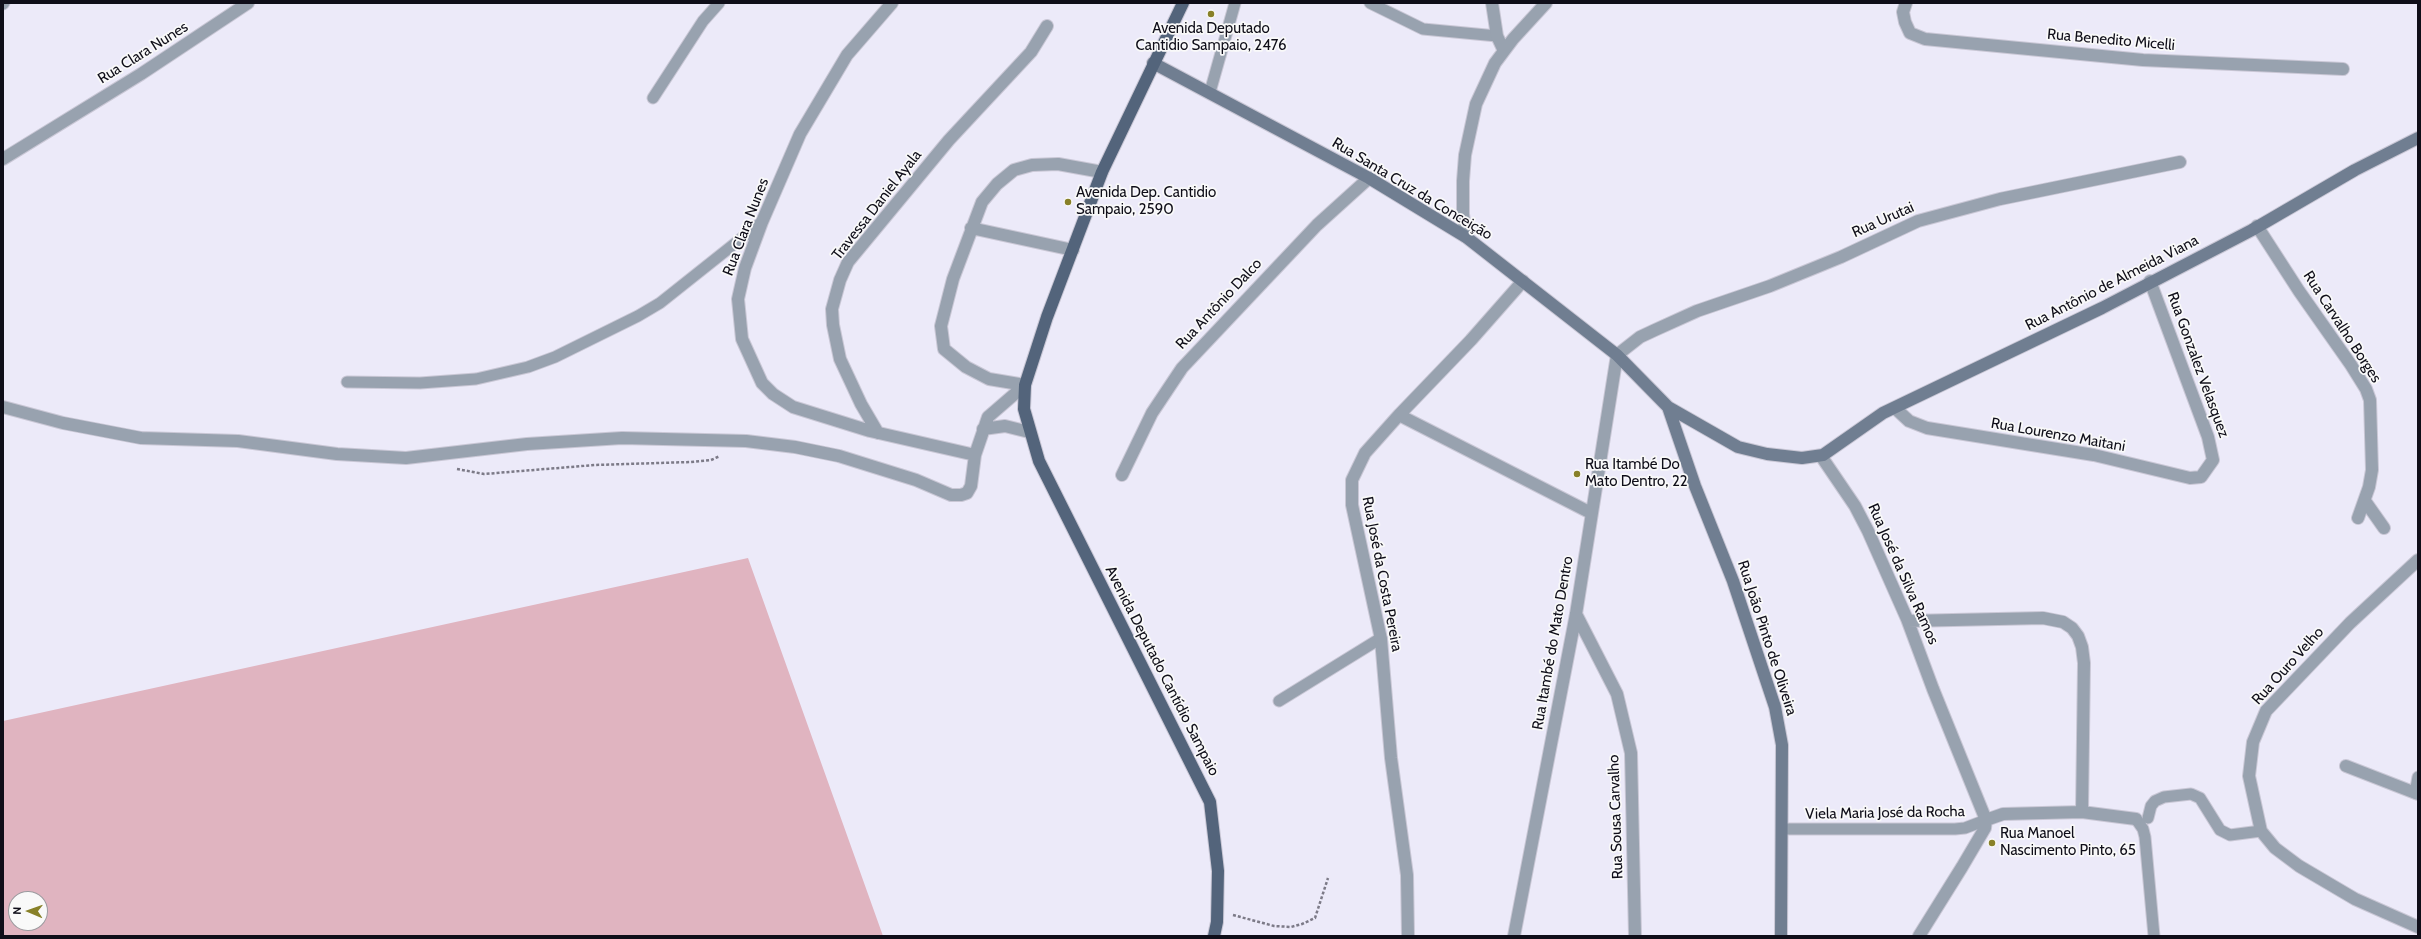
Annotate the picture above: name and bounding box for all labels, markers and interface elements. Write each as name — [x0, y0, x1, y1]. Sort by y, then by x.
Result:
marker: Avenida Deputado Cantidio Sampaio, 2476 — [1206, 9, 1216, 19]
street label: Rua Clara Nunes — [95, 18, 191, 88]
place label: Avenida Deputado Cantidio Sampaio, 2476 — [1135, 20, 1287, 55]
street label: Rua Benedito Micelli — [2046, 25, 2176, 55]
street label: Rua Santa Cruz da Conceição — [1329, 134, 1495, 244]
street label: Travessa Daniel Ayala — [829, 147, 925, 263]
street label: Rua Clara Nunes — [719, 176, 773, 278]
place label: Avenida Dep. Cantidio Sampaio, 2590 — [1076, 184, 1216, 219]
marker: Avenida Dep. Cantidio Sampaio, 2590 — [1063, 197, 1073, 207]
street label: Rua Urutai — [1849, 198, 1917, 242]
street label: Rua Antônio de Almeida Viana — [2022, 231, 2202, 335]
street label: Rua Antônio Dalco — [1172, 255, 1266, 353]
street label: Rua Carvalho Borges — [2299, 268, 2385, 386]
street label: Rua Gonzalez Velasquez — [2163, 290, 2233, 440]
street label: Rua Lourenzo Maitani — [1989, 414, 2127, 456]
place label: Rua Itambé Do Mato Dentro, 22 — [1585, 456, 1688, 491]
marker: Rua Itambé Do Mato Dentro, 22 — [1572, 469, 1582, 479]
street label: Rua José da Costa Pereira — [1358, 495, 1406, 653]
street label: Rua José da Silva Ramos — [1864, 501, 1942, 647]
street label: Rua Itambé do Mato Dentro — [1529, 555, 1577, 731]
street label: Rua João Pinto de Oliveira — [1733, 558, 1801, 718]
street label: Avenida Deputado Cantídio Sampaio — [1101, 563, 1223, 779]
street label: Rua Ouro Velho — [2248, 623, 2328, 709]
street label: Rua Sousa Carvalho — [1605, 754, 1627, 880]
street label: Viela Maria José da Rocha — [1805, 803, 1965, 823]
place label: Rua Manoel Nascimento Pinto, 65 — [2000, 825, 2136, 860]
marker: Rua Manoel Nascimento Pinto, 65 — [1987, 838, 1997, 848]
north arrow — [8, 891, 48, 931]
text: N — [10, 906, 24, 915]

